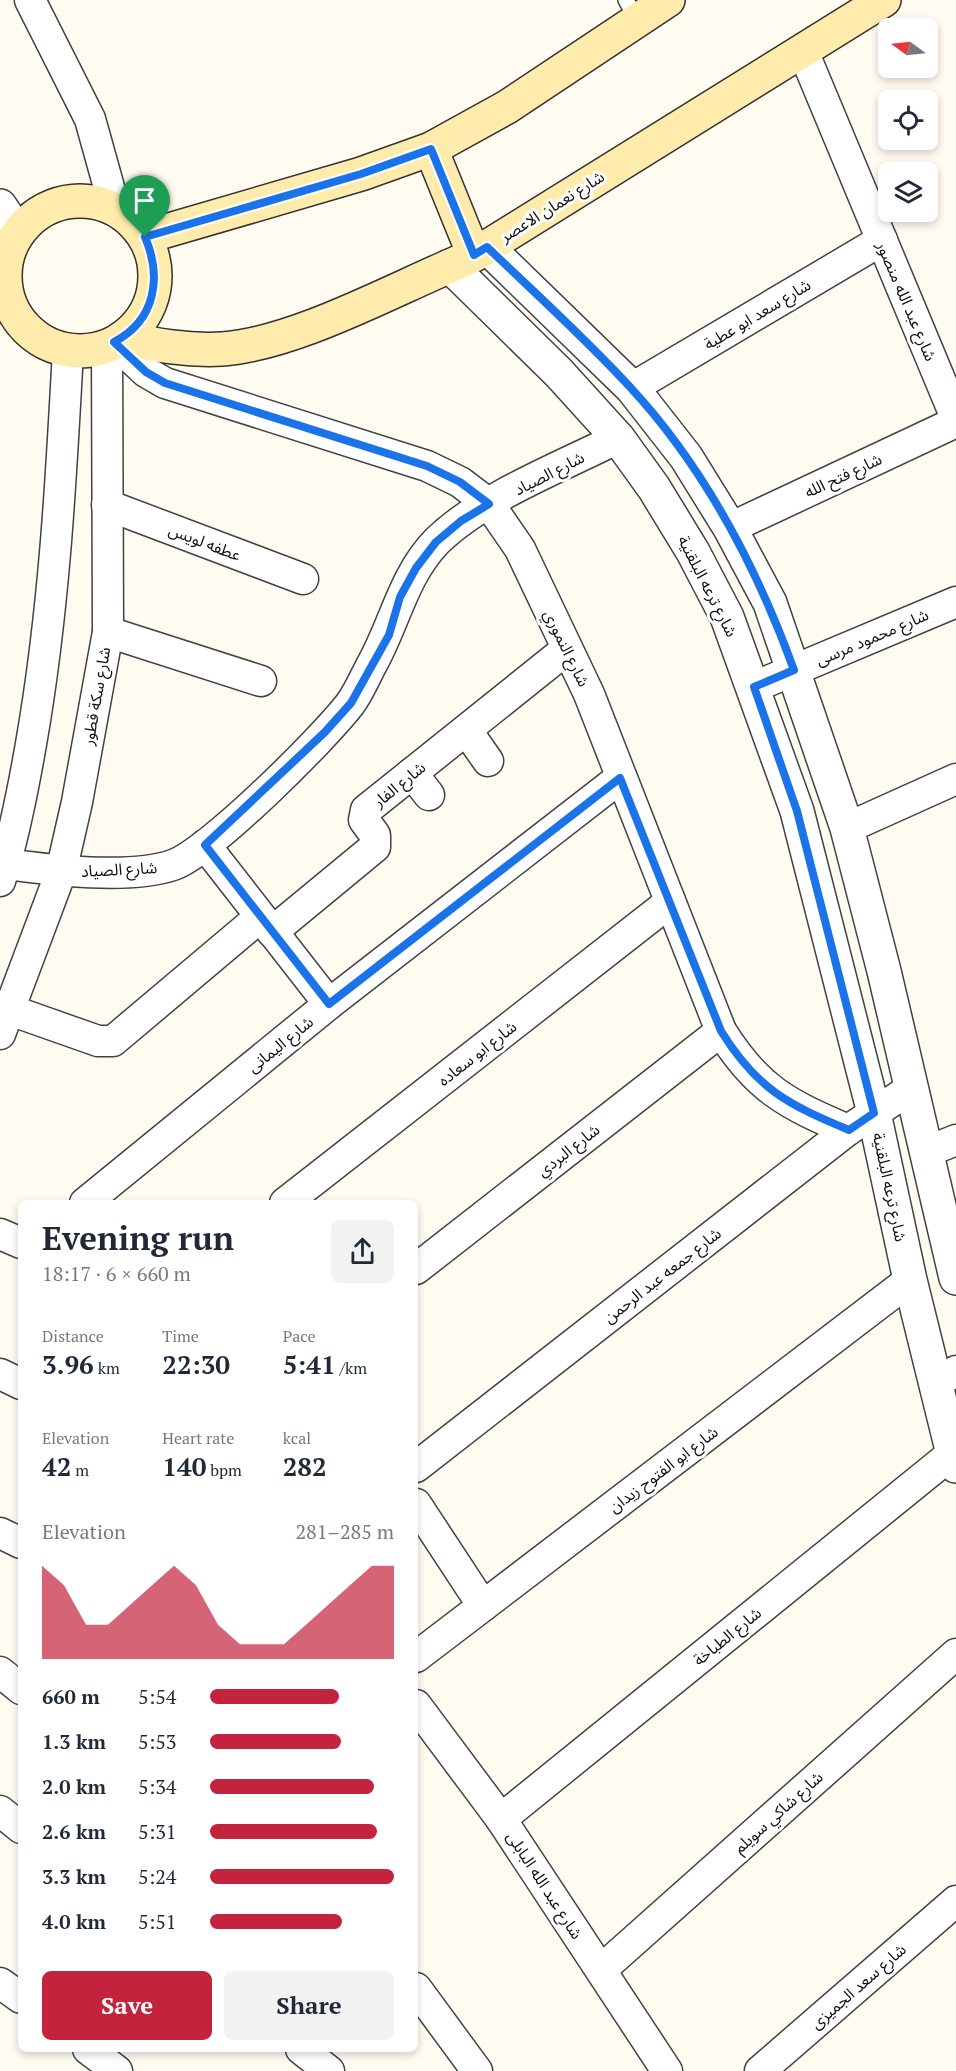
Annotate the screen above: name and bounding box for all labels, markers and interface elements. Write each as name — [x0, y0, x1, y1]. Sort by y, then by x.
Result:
north arrow — [878, 18, 938, 78]
map controls — [878, 18, 938, 222]
button: locate — [878, 90, 938, 150]
button: layers — [878, 162, 938, 222]
street label: شارع نعمان الاعصر — [495, 165, 609, 249]
pin — [119, 175, 170, 237]
icon: arrive — [128, 184, 161, 217]
street label: شارع عبد الله منصور — [870, 237, 942, 365]
street label: شارع سعد ابو عطية — [699, 273, 816, 356]
street label: شارع الصياد — [510, 446, 589, 502]
street label: شارع فتح الله — [801, 447, 886, 504]
street label: عطفه لويس — [166, 518, 244, 566]
street label: شارع ترعه البلقنية — [671, 532, 743, 641]
street label: شارع محمود مرسى — [812, 603, 933, 673]
street label: شارع النموري — [537, 606, 595, 691]
street label: شارع سكة قطور — [76, 645, 117, 748]
street label: شارع الفار — [367, 756, 431, 814]
street label: شارع الصياد — [80, 856, 158, 884]
street label: شارع اليمانى — [242, 1011, 319, 1079]
street label: شارع ابو سعاده — [433, 1015, 522, 1092]
street label: شارع البردي — [532, 1118, 605, 1183]
street label: شارع ترعه البلقنية — [866, 1130, 912, 1244]
text: Evening run — [42, 1216, 234, 1259]
button: share — [331, 1220, 394, 1283]
street label: شارع جمعه عبد الرحمن — [599, 1222, 727, 1329]
text: 18:17 · 6 × 660 m — [42, 1260, 191, 1287]
text: Distance — [42, 1325, 104, 1347]
text: Time — [162, 1325, 199, 1347]
text: Pace — [283, 1325, 315, 1347]
text: 3.96 — [42, 1347, 94, 1381]
text: 22:30 — [162, 1347, 230, 1381]
text: 5:41 — [283, 1347, 336, 1381]
text: km — [94, 1357, 120, 1379]
text: /km — [336, 1357, 367, 1379]
street label: شارع ابو الفتوح زيدان — [604, 1421, 723, 1519]
text: Elevation — [42, 1427, 109, 1449]
text: Heart rate — [162, 1427, 234, 1449]
text: kcal — [283, 1427, 311, 1449]
text: 42 — [42, 1449, 71, 1483]
text: 140 — [162, 1449, 206, 1483]
text: 282 — [283, 1449, 327, 1483]
text: m — [71, 1459, 89, 1481]
text: bpm — [206, 1459, 242, 1481]
text: Elevation — [42, 1518, 126, 1545]
text: 281–285 m — [295, 1518, 394, 1545]
street label: شارع الطباخة — [688, 1602, 767, 1672]
text: 660 m — [42, 1683, 100, 1710]
text: 5:54 — [138, 1683, 177, 1710]
text: 1.3 km — [42, 1728, 106, 1755]
text: 5:53 — [138, 1728, 177, 1755]
street label: شارع شاكي سويلم — [729, 1766, 829, 1860]
text: 2.0 km — [42, 1773, 106, 1800]
text: 5:34 — [138, 1773, 177, 1800]
text: 2.6 km — [42, 1818, 106, 1845]
text: 5:31 — [138, 1818, 177, 1845]
street label: شارع عبد الله البابلى — [500, 1827, 588, 1944]
text: 3.3 km — [42, 1863, 106, 1890]
text: 5:24 — [138, 1863, 177, 1890]
text: 4.0 km — [42, 1908, 106, 1935]
text: 5:51 — [138, 1908, 177, 1935]
street label: شارع سعد الجميزى — [805, 1938, 912, 2035]
button: Save — [42, 1971, 212, 2040]
button: Share — [224, 1971, 394, 2040]

